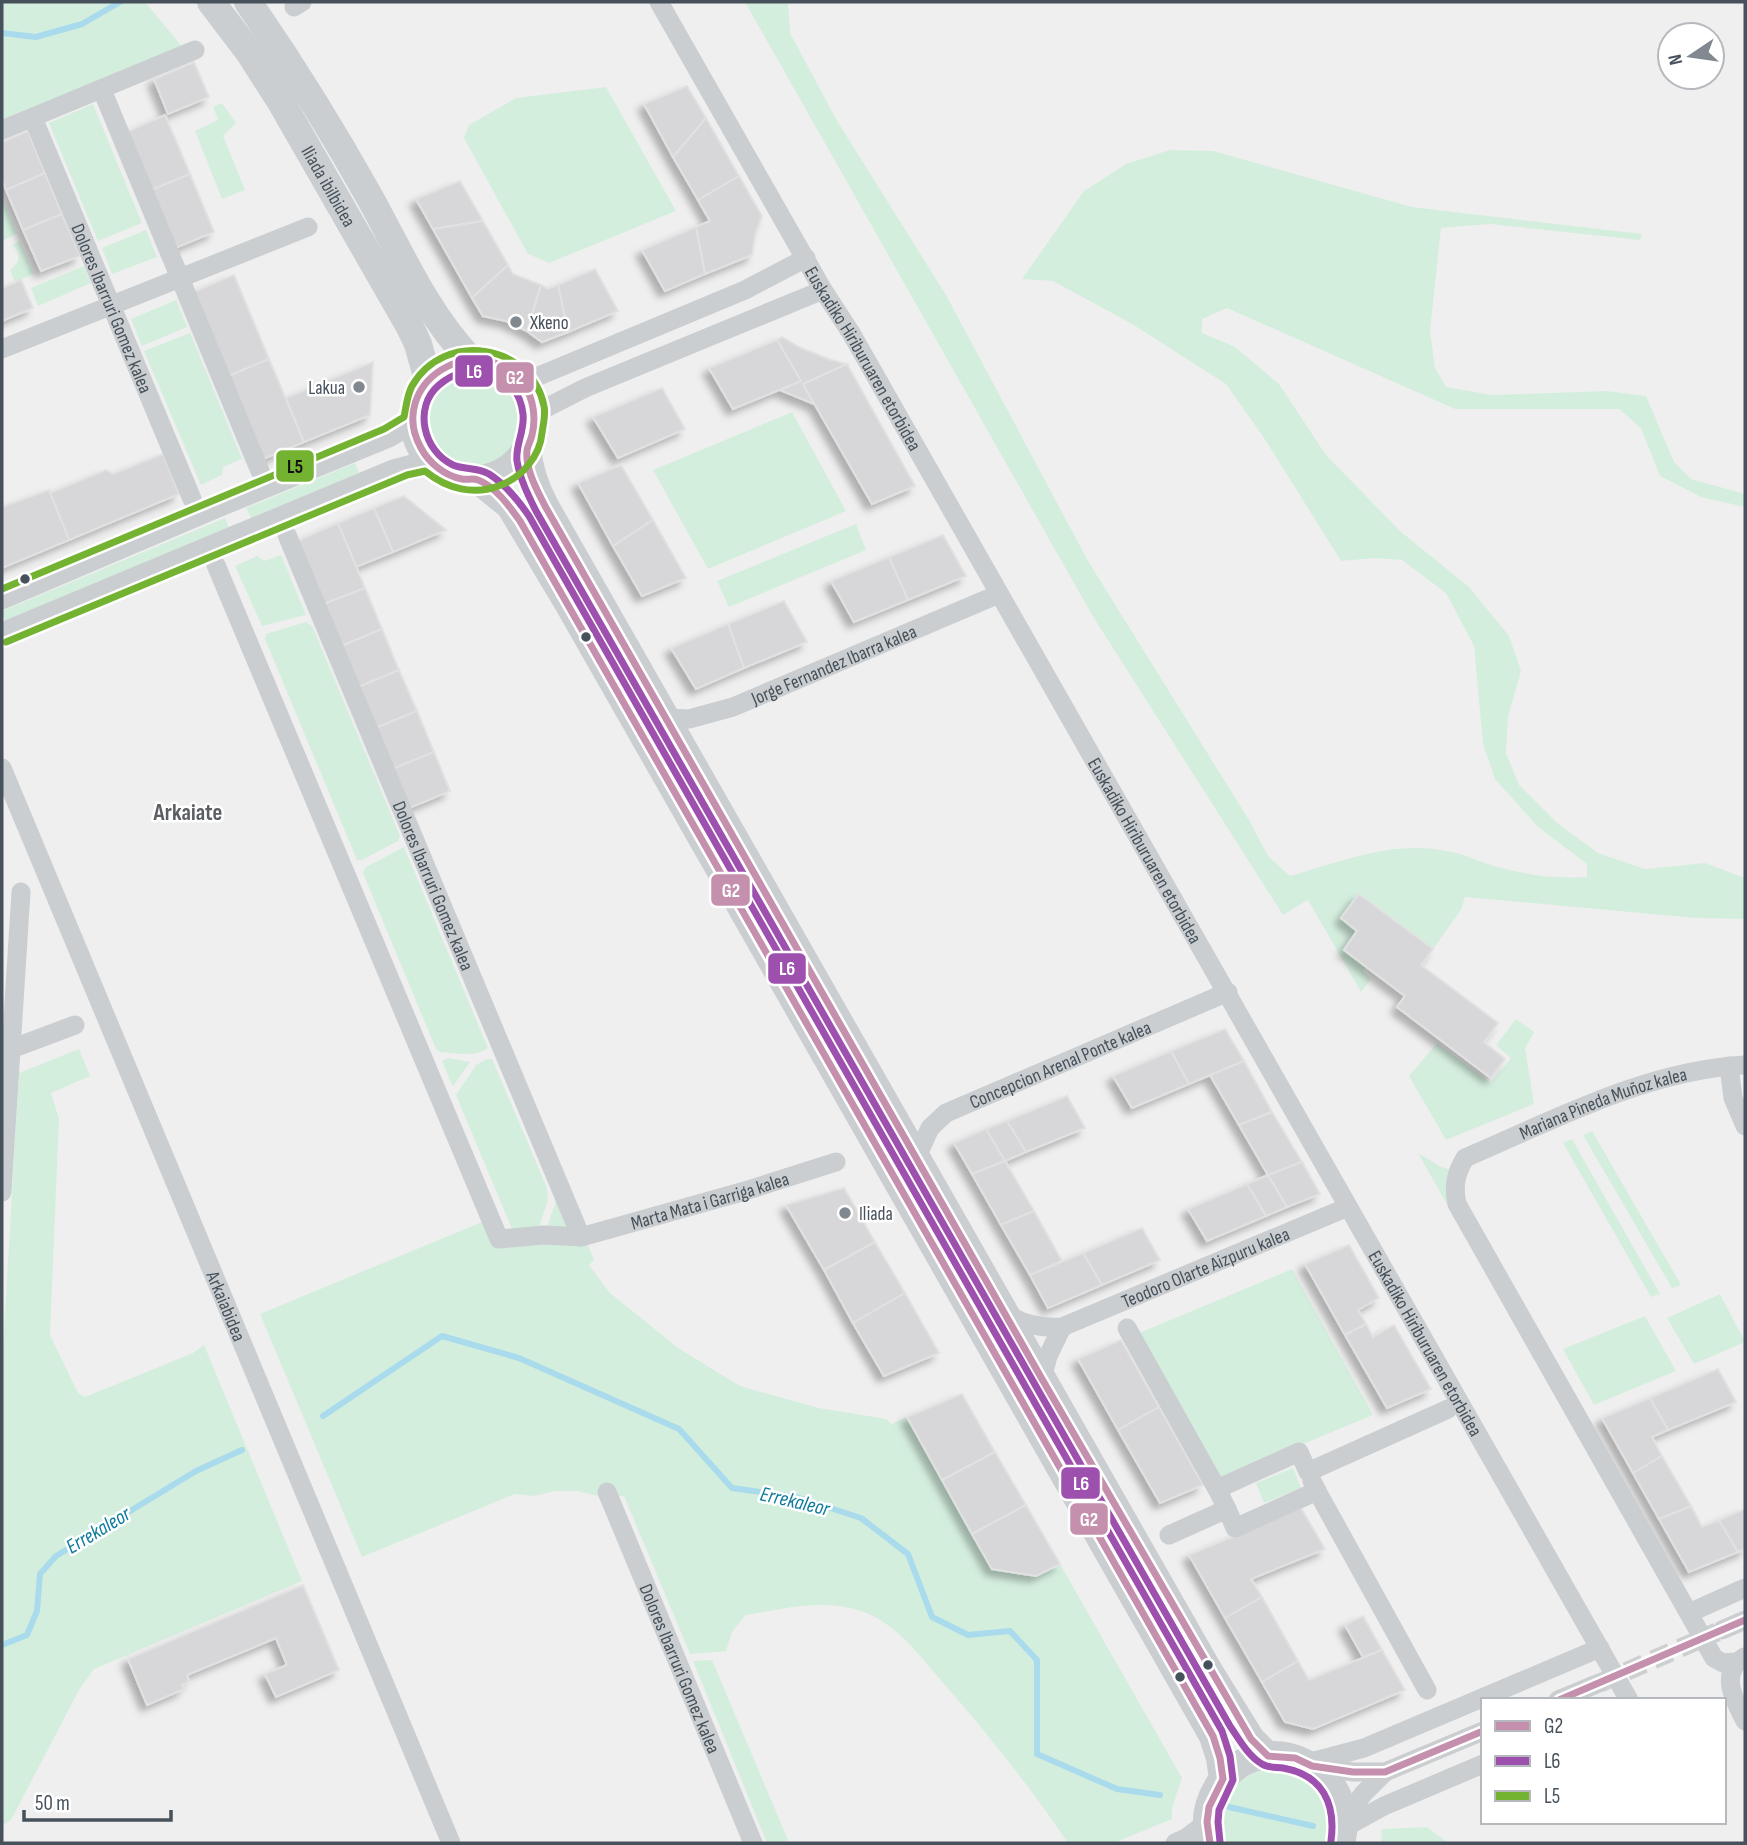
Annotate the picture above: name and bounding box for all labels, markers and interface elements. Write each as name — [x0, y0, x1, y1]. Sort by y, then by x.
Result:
north arrow — [1656, 21, 1726, 91]
text: N — [1664, 52, 1688, 67]
street label: Iliada ibilbidea — [296, 142, 360, 231]
street label: Dolores Ibarruri Gomez kalea — [65, 221, 157, 397]
street label: Euskadiko Hiriburuaren etorbidea — [799, 263, 926, 455]
place label: Xkeno — [529, 312, 569, 335]
marker: Xkeno — [508, 314, 524, 330]
line badge: L6 — [454, 354, 494, 388]
text: L6 — [466, 361, 482, 384]
line badge: G2 — [495, 361, 535, 394]
text: G2 — [506, 367, 524, 390]
place label: Lakua — [308, 377, 345, 400]
marker: Lakua — [351, 379, 367, 395]
line badge: L5 — [275, 449, 315, 483]
text: L5 — [287, 456, 303, 479]
unlabelled marker — [18, 572, 32, 586]
street label: Jorge Fernandez Ibarra kalea — [747, 620, 920, 711]
unlabelled marker — [579, 630, 593, 644]
street label: Euskadiko Hiriburuaren etorbidea — [1082, 754, 1206, 948]
street label: Dolores Ibarruri Gomez kalea — [387, 798, 478, 974]
district label: Arkaiate — [153, 799, 222, 827]
line badge: G2 — [710, 873, 751, 907]
text: G2 — [722, 880, 740, 903]
line badge: L6 — [767, 952, 807, 985]
text: L6 — [779, 958, 795, 981]
street label: Concepcion Arenal Ponte kalea — [966, 1016, 1155, 1115]
street label: Mariana Pineda Muñoz kalea — [1516, 1063, 1689, 1146]
street label: Marta Mata i Garriga kalea — [628, 1168, 792, 1235]
place label: Iliada — [859, 1203, 893, 1226]
marker: Iliada — [837, 1205, 853, 1221]
street label: Teodoro Olarte Aizpuru kalea — [1118, 1223, 1293, 1314]
street label: Euskadiko Hiriburuaren etorbidea — [1363, 1247, 1487, 1441]
street label: Arkaiabidea — [200, 1267, 250, 1345]
line badge: L6 — [1060, 1466, 1101, 1500]
text: L6 — [1073, 1473, 1089, 1496]
water label: Errekaleor — [758, 1481, 833, 1522]
water label: Errekaleor — [62, 1501, 136, 1559]
line badge: G2 — [1069, 1502, 1109, 1536]
text: G2 — [1080, 1509, 1098, 1532]
street label: Dolores Ibarruri Gomez kalea — [633, 1581, 724, 1757]
unlabelled marker — [1201, 1658, 1215, 1672]
unlabelled marker — [1173, 1670, 1187, 1684]
legend — [1481, 1698, 1726, 1824]
text: G2 — [1544, 1714, 1563, 1739]
text: L6 — [1544, 1749, 1561, 1774]
scale bar — [24, 1778, 172, 1822]
text: L5 — [1544, 1784, 1560, 1809]
text: 50 m — [35, 1791, 70, 1816]

